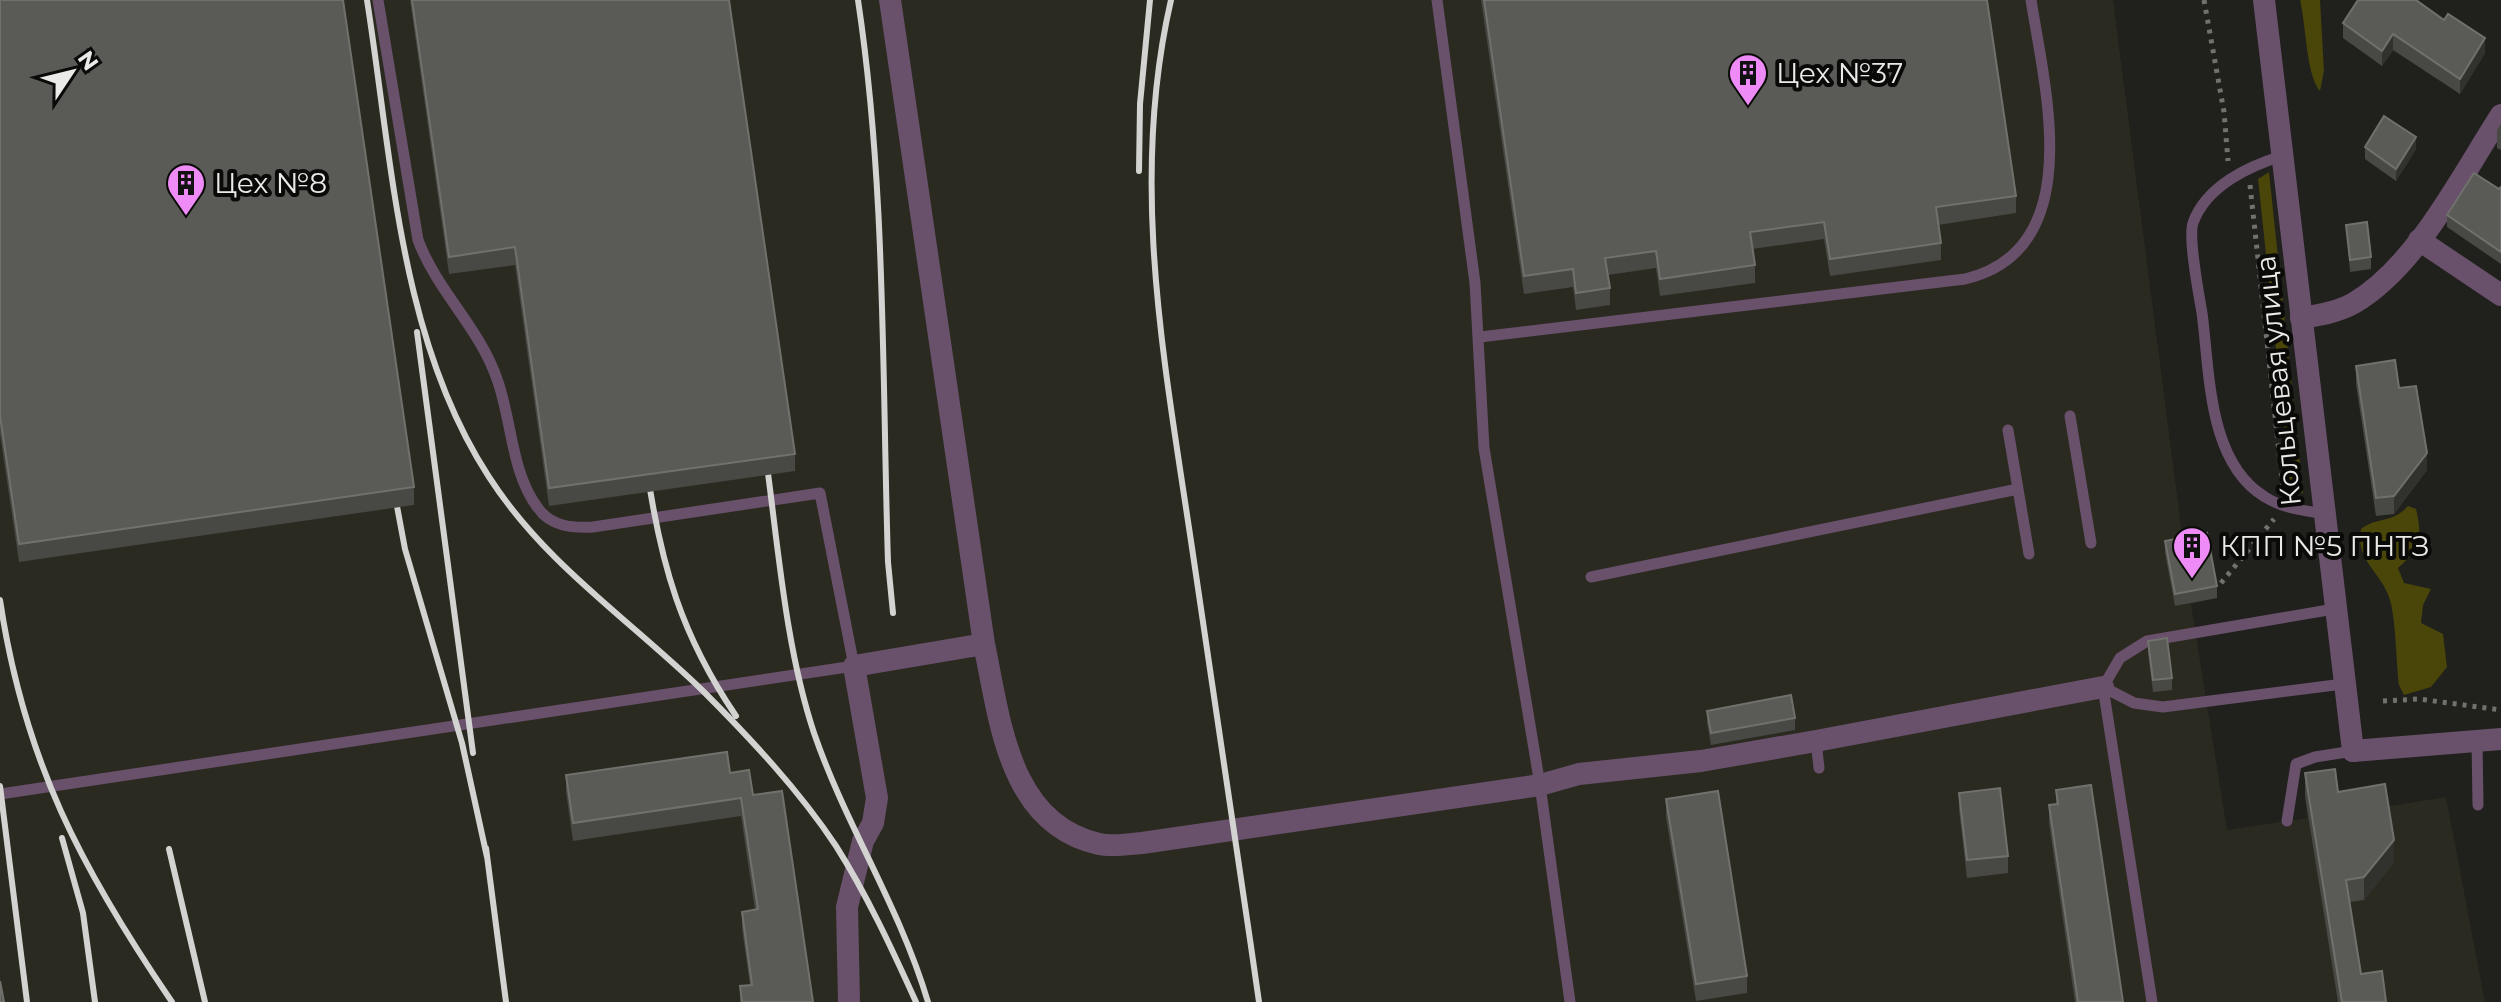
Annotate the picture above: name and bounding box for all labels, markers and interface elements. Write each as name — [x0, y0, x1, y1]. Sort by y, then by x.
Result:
north arrow — [32, 32, 112, 112]
text: N — [72, 46, 104, 76]
building icon: Цех №37 — [1727, 52, 1769, 107]
place label: Цех №37 — [1776, 56, 1903, 90]
building icon: Цех №8 — [165, 162, 207, 217]
place label: Цех №8 — [214, 166, 327, 200]
street label: Кольцевая улица — [2248, 254, 2308, 508]
building icon: КПП №5 ПНТЗ — [2171, 525, 2213, 580]
place label: КПП №5 ПНТЗ — [2220, 529, 2429, 563]

